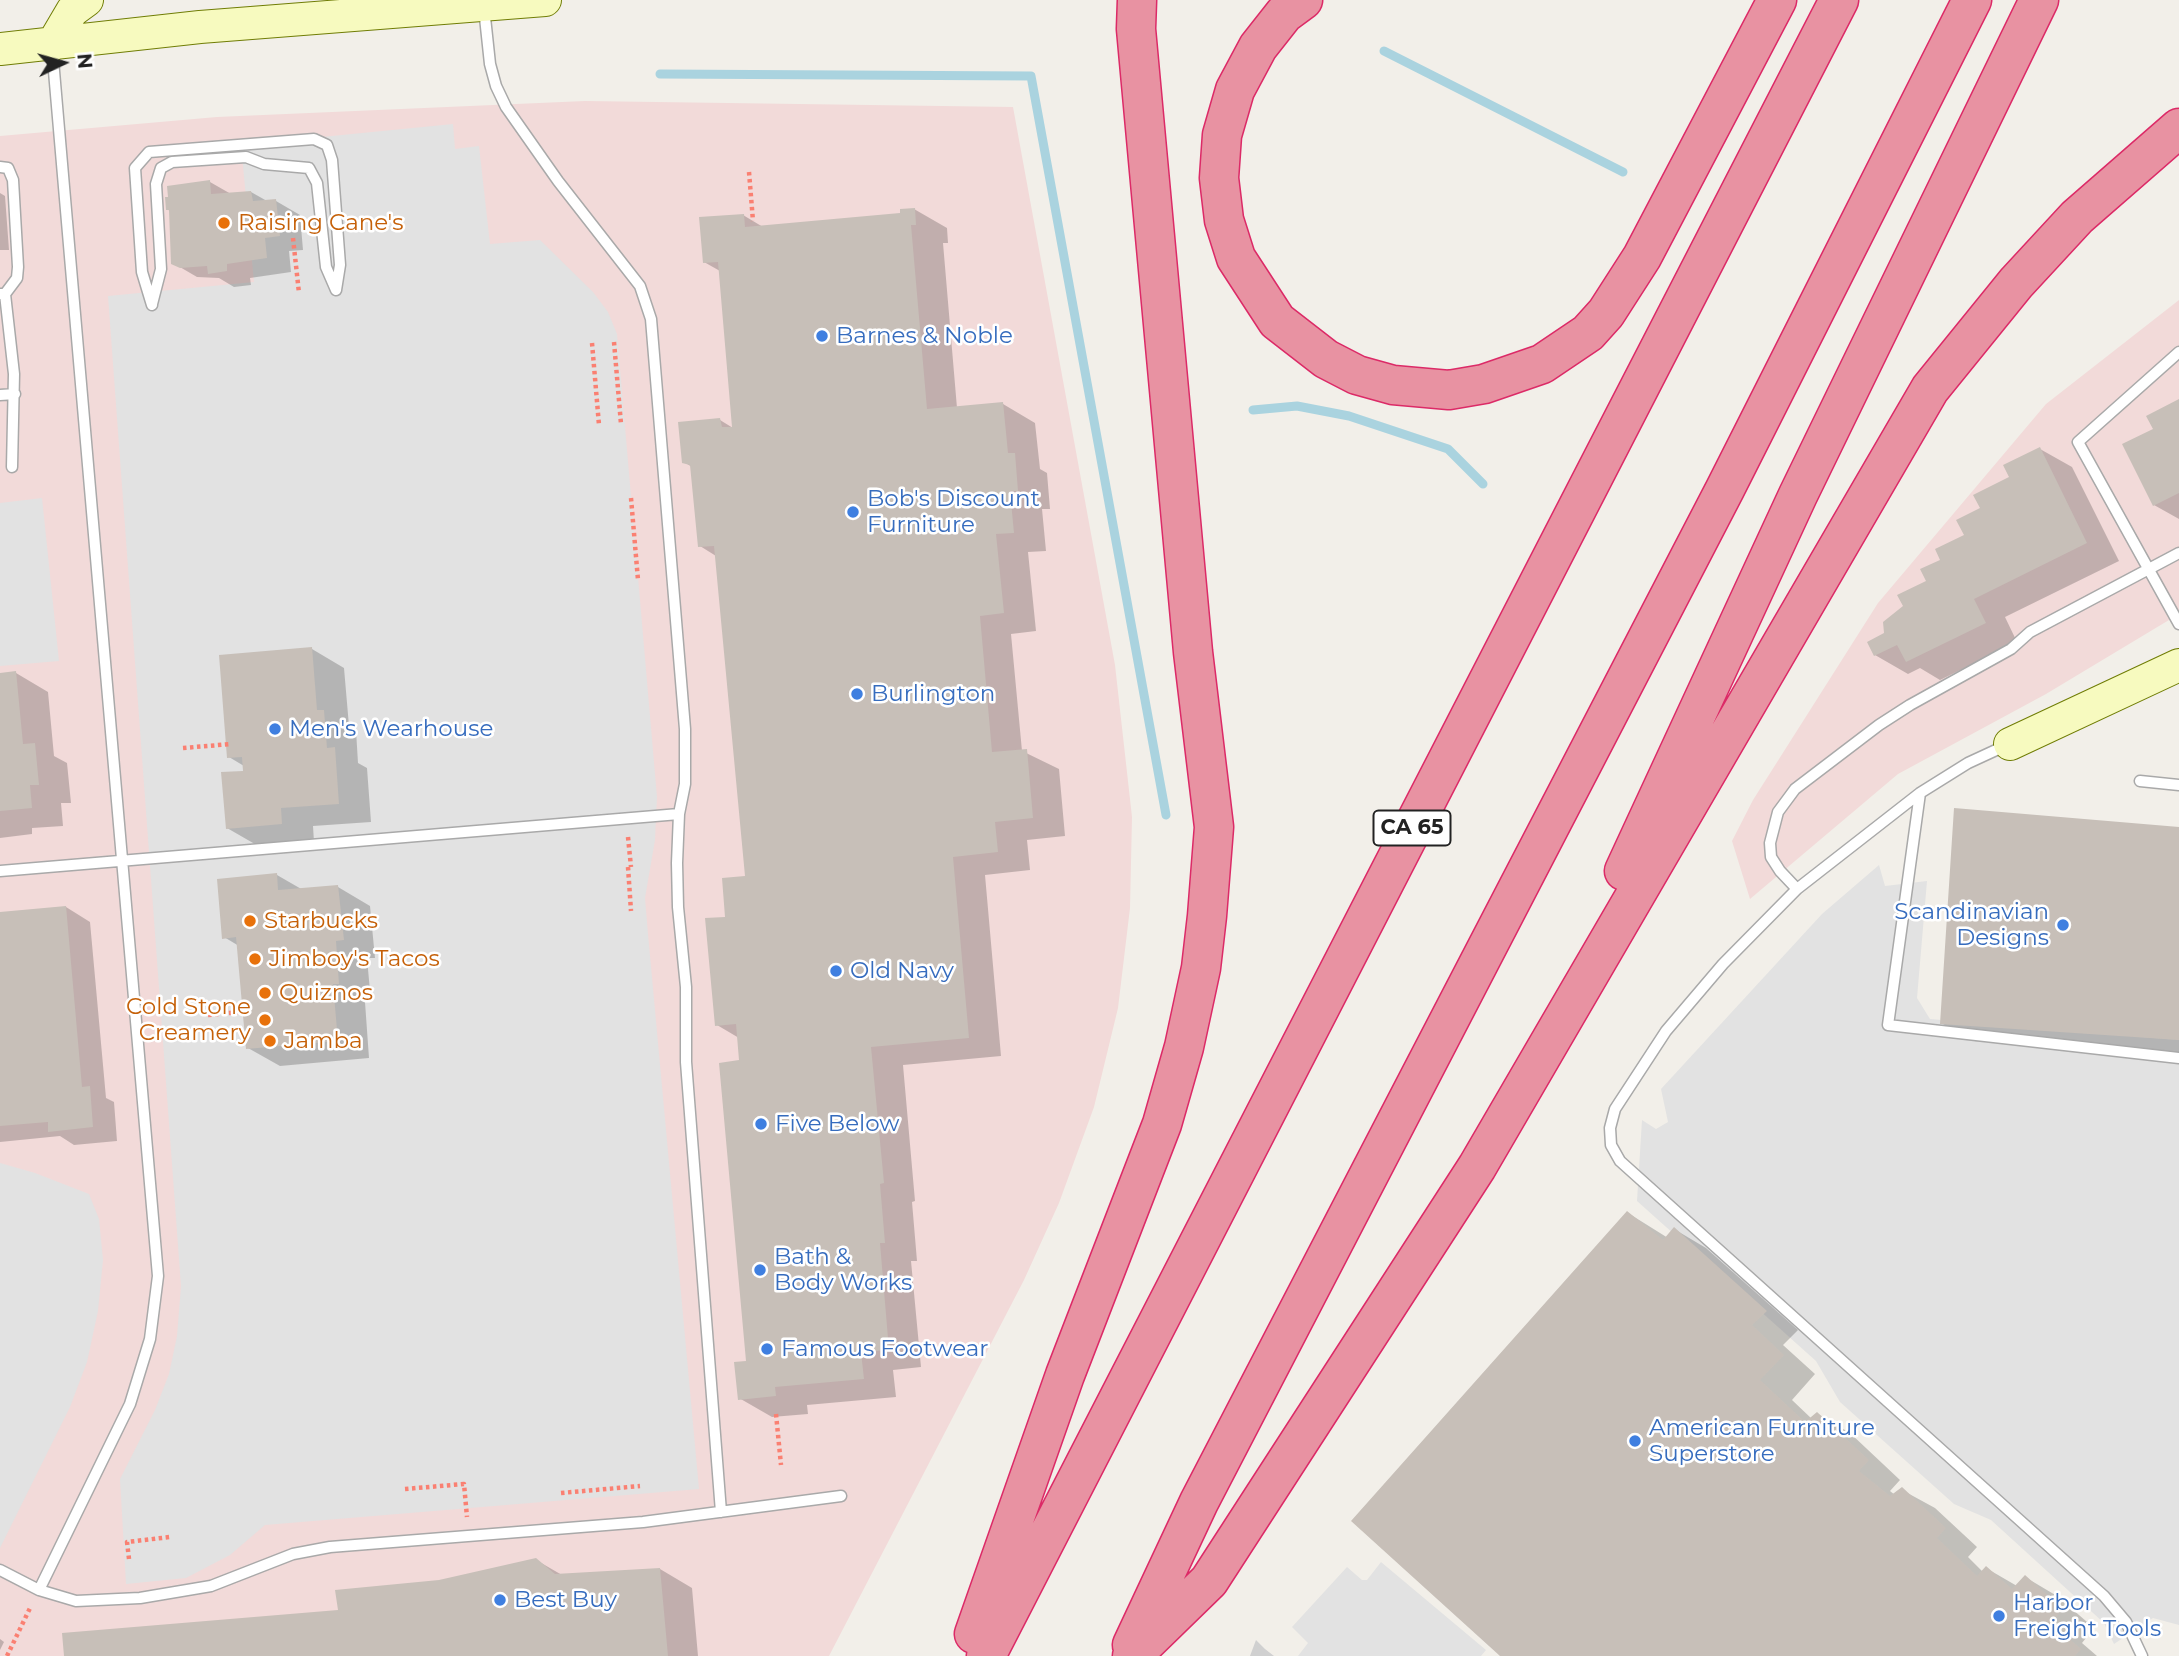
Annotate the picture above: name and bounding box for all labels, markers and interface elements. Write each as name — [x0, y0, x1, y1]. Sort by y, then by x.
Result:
north arrow — [28, 28, 98, 98]
text: N — [72, 52, 97, 70]
place label: Raising Cane's — [238, 209, 403, 237]
marker: Raising Cane's — [216, 215, 232, 231]
place label: Barnes & Noble — [836, 322, 1013, 350]
marker: Barnes & Noble — [814, 328, 830, 344]
place label: Bob's Discount Furniture — [867, 485, 1040, 539]
marker: Bob's Discount Furniture — [845, 504, 861, 520]
place label: Burlington — [871, 680, 995, 708]
marker: Burlington — [849, 686, 865, 702]
place label: Men's Wearhouse — [289, 715, 493, 743]
marker: Men's Wearhouse — [267, 721, 283, 737]
road number: CA 65 — [1374, 810, 1450, 846]
place label: Scandinavian Designs — [1894, 898, 2049, 952]
place label: Starbucks — [264, 907, 378, 935]
marker: Starbucks — [242, 913, 258, 929]
marker: Scandinavian Designs — [2055, 917, 2071, 933]
place label: Jimboy's Tacos — [269, 945, 440, 973]
marker: Jimboy's Tacos — [247, 951, 263, 967]
place label: Old Navy — [850, 957, 954, 985]
marker: Old Navy — [828, 963, 844, 979]
place label: Quiznos — [279, 979, 373, 1007]
marker: Quiznos — [257, 985, 273, 1001]
place label: Cold Stone Creamery — [126, 993, 251, 1047]
marker: Cold Stone Creamery — [257, 1012, 273, 1028]
place label: Jamba — [284, 1027, 363, 1055]
marker: Jamba — [262, 1033, 278, 1049]
place label: Five Below — [775, 1110, 899, 1138]
marker: Five Below — [753, 1116, 769, 1132]
place label: Bath & Body Works — [774, 1243, 912, 1297]
marker: Bath & Body Works — [752, 1262, 768, 1278]
place label: Famous Footwear — [781, 1335, 988, 1363]
marker: Famous Footwear — [759, 1341, 775, 1357]
place label: American Furniture Superstore — [1649, 1414, 1875, 1468]
marker: American Furniture Superstore — [1627, 1433, 1643, 1449]
place label: Best Buy — [514, 1586, 617, 1614]
place label: Harbor Freight Tools — [2013, 1589, 2161, 1643]
marker: Best Buy — [492, 1592, 508, 1608]
marker: Harbor Freight Tools — [1991, 1608, 2007, 1624]

